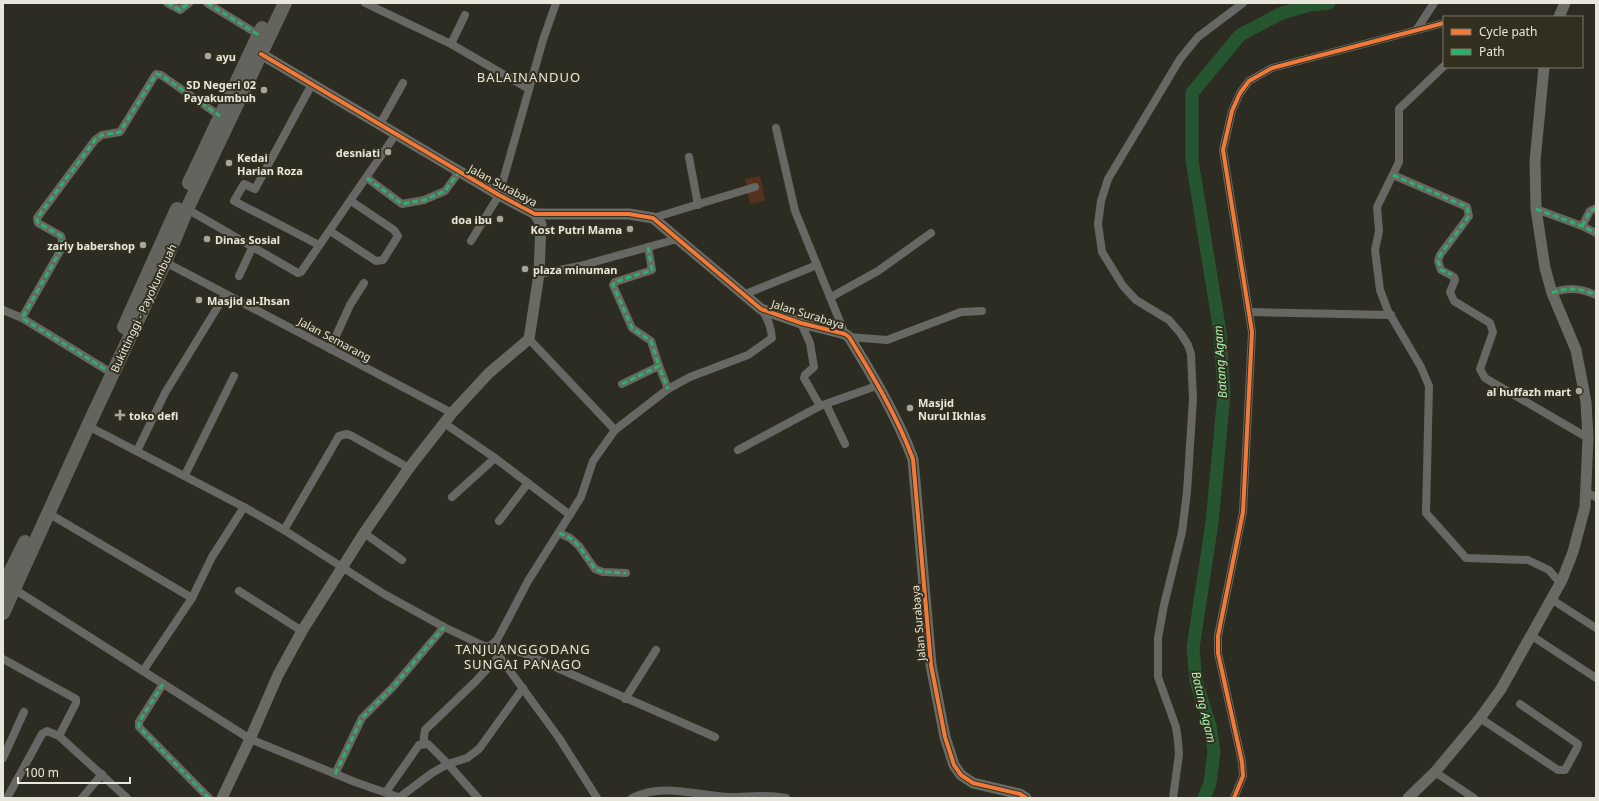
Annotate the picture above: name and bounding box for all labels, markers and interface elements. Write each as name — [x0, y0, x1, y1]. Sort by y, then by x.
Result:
legend — [1443, 16, 1583, 68]
text: Cycle path — [1479, 23, 1537, 40]
text: Path — [1479, 43, 1505, 60]
place label: ayu — [216, 49, 236, 64]
marker: ayu — [203, 51, 213, 61]
district label: BALAINANDUO — [477, 68, 581, 86]
place label: SD Negeri 02 Payakumbuh — [184, 77, 256, 105]
marker: SD Negeri 02 Payakumbuh — [259, 85, 269, 95]
place label: desniati — [336, 145, 380, 160]
marker: desniati — [383, 147, 393, 157]
place label: Kedai Harian Roza — [237, 150, 303, 178]
marker: Kedai Harian Roza — [224, 158, 234, 168]
street label: Jalan Surabaya — [465, 160, 540, 209]
place label: doa ibu — [451, 212, 492, 227]
marker: doa ibu — [495, 214, 505, 224]
place label: Kost Putri Mama — [531, 222, 622, 237]
marker: Kost Putri Mama — [625, 224, 635, 234]
place label: Dinas Sosial — [215, 232, 280, 247]
marker: Dinas Sosial — [202, 234, 212, 244]
place label: zarly babershop — [47, 238, 135, 253]
marker: zarly babershop — [138, 240, 148, 250]
street label: Bukittinggi - Payokumbuah — [107, 241, 179, 375]
place label: plaza minuman — [533, 262, 617, 277]
marker: plaza minuman — [520, 264, 530, 274]
place label: Masjid al-Ihsan — [207, 293, 290, 308]
marker: Masjid al-Ihsan — [194, 295, 204, 305]
street label: Jalan Surabaya — [769, 295, 846, 332]
street label: Jalan Semarang — [295, 313, 374, 365]
water label: Batang Agam — [1209, 325, 1231, 399]
place label: al huffazh mart — [1486, 384, 1571, 399]
marker: al huffazh mart — [1574, 386, 1584, 396]
place label: Masjid Nurul Ikhlas — [918, 395, 986, 423]
marker: Masjid Nurul Ikhlas — [905, 403, 915, 413]
place label: toko defi — [129, 408, 178, 423]
marker: toko defi — [114, 409, 126, 421]
street label: Jalan Surabaya — [907, 585, 929, 662]
district label: TANJUANGGODANG SUNGAI PANAGO — [455, 640, 591, 673]
water label: Batang Agam — [1188, 670, 1220, 744]
scale bar — [18, 759, 130, 785]
text: 100 m — [24, 764, 59, 781]

